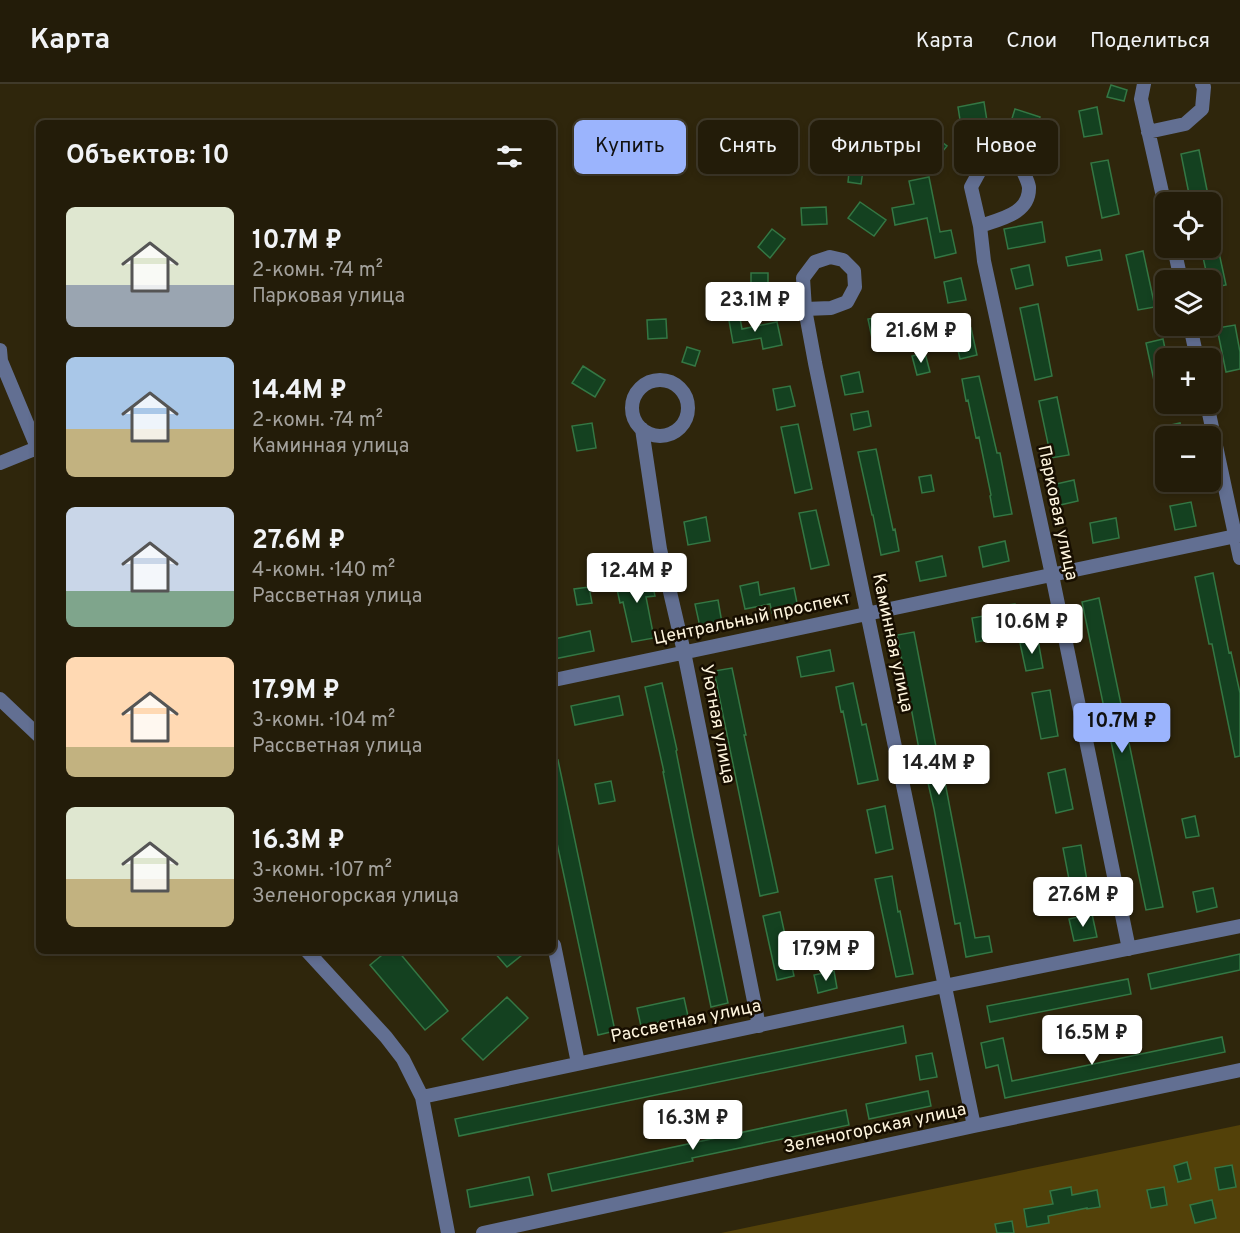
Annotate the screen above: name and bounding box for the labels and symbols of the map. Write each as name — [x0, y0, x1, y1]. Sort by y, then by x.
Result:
pin: 23.1M ₽ — [700, 282, 810, 333]
pin: 21.6M ₽ — [866, 313, 976, 364]
street label: Парковая улица — [1031, 443, 1083, 583]
pin: 12.4M ₽ — [582, 553, 692, 604]
street label: Каминная улица — [866, 571, 918, 715]
street label: Центральный проспект — [651, 587, 853, 651]
pin: 10.6M ₽ — [977, 604, 1087, 655]
street label: Уютная улица — [694, 662, 740, 786]
pin: 10.7M ₽ — [1067, 703, 1177, 754]
pin: 14.4M ₽ — [884, 745, 994, 796]
pin: 27.6M ₽ — [1028, 877, 1138, 928]
pin: 17.9M ₽ — [771, 931, 881, 982]
street label: Рассветная улица — [609, 995, 763, 1049]
pin: 16.5M ₽ — [1037, 1015, 1147, 1066]
street label: Зеленогорская улица — [782, 1098, 968, 1160]
pin: 16.3M ₽ — [638, 1100, 748, 1151]

